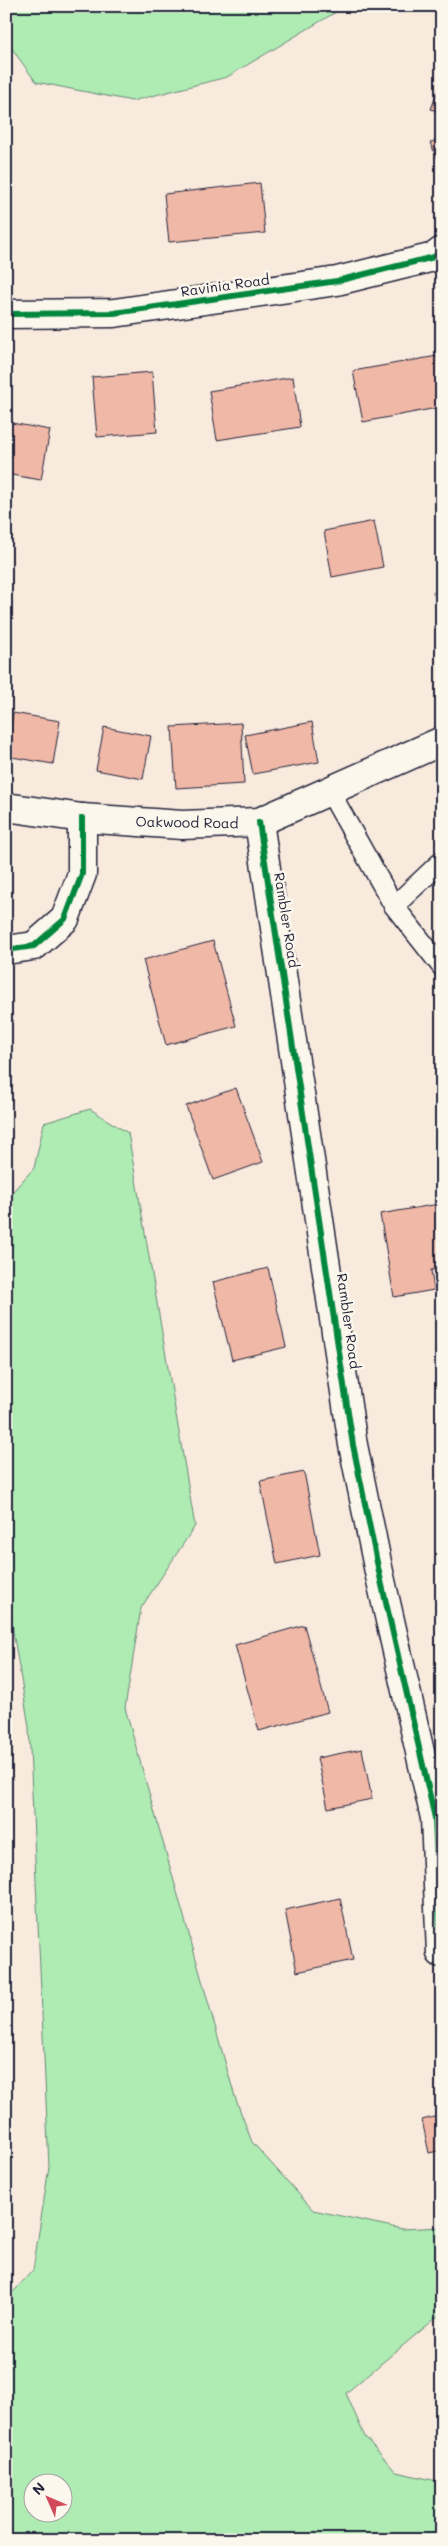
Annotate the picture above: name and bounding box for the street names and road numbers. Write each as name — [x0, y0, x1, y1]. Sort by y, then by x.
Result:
street label: Ravinia Road — [179, 269, 271, 301]
street label: Oakwood Road — [135, 812, 239, 832]
street label: Rambler Road — [270, 871, 304, 969]
street label: Rambler Road — [333, 1272, 365, 1370]

